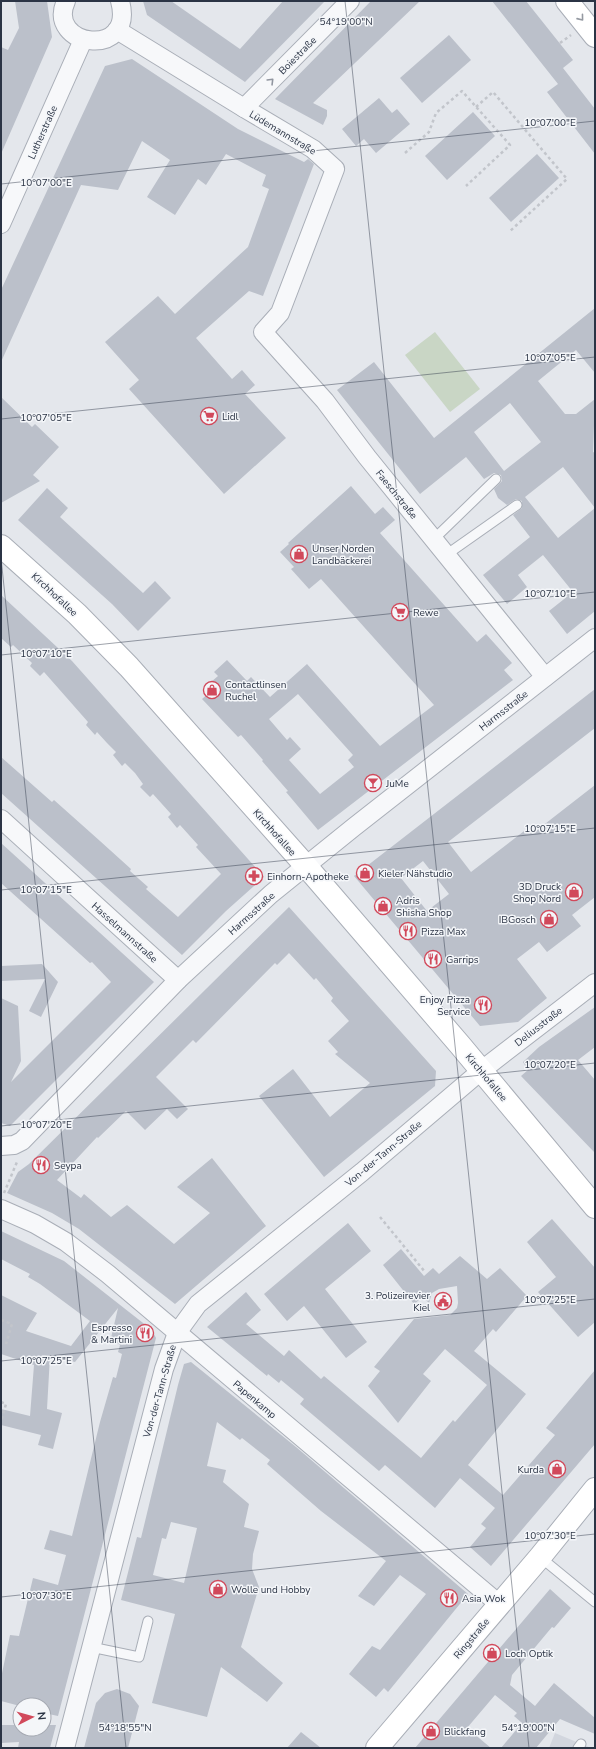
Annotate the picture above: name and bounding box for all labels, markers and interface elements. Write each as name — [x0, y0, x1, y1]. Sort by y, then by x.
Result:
one-way arrow — [576, 14, 583, 21]
text: 54°19'00"N — [319, 15, 373, 29]
street label: Boiestraße — [276, 34, 320, 78]
one-way arrow — [266, 78, 274, 86]
street label: Lutherstraße — [25, 103, 61, 162]
street label: Lüdemannstraße — [246, 107, 319, 158]
text: 10°07'00"E — [524, 116, 576, 130]
text: 10°07'00"E — [20, 176, 72, 190]
text: 10°07'05"E — [524, 351, 576, 365]
supermarket icon: Lidl — [199, 406, 219, 426]
place label: Lidl — [222, 410, 239, 424]
text: 10°07'05"E — [20, 411, 72, 425]
street label: Faeschstraße — [372, 467, 420, 522]
place label: Unser Norden Landbäckerei — [312, 542, 375, 568]
shop icon: Unser Norden Landbäckerei — [289, 544, 309, 564]
street label: Kirchhofallee — [28, 570, 81, 620]
text: 10°07'10"E — [524, 587, 576, 601]
supermarket icon: Rewe — [390, 602, 410, 622]
place label: Rewe — [413, 606, 439, 620]
text: 10°07'10"E — [20, 647, 72, 661]
place label: Contactlinsen Ruchel — [225, 678, 286, 704]
shop icon: Contactlinsen Ruchel — [202, 680, 222, 700]
street label: Harmsstraße — [476, 687, 531, 734]
bar icon: JuMe — [363, 773, 383, 793]
place label: JuMe — [385, 777, 409, 791]
street label: Kirchhofallee — [249, 806, 299, 859]
text: 10°07'15"E — [524, 822, 576, 836]
shop icon: Kieler Nähstudio — [355, 863, 375, 883]
pharmacy icon: Einhorn-Apotheke — [244, 866, 264, 886]
place label: Kieler Nähstudio — [378, 867, 453, 881]
place label: Einhorn-Apotheke — [267, 870, 349, 884]
place label: 3D Druck Shop Nord — [513, 880, 562, 906]
shop icon: 3D Druck Shop Nord — [564, 882, 584, 902]
text: 10°07'15"E — [20, 883, 72, 897]
street label: Harmsstraße — [225, 889, 278, 938]
place label: Adris Shisha Shop — [396, 894, 452, 920]
shop icon: Adris Shisha Shop — [373, 896, 393, 916]
street label: Hasselmannstraße — [88, 899, 160, 966]
shop icon: IBGosch — [539, 909, 559, 929]
place label: IBGosch — [499, 913, 536, 927]
restaurant icon: Pizza Max — [398, 921, 418, 941]
place label: Pizza Max — [421, 925, 467, 939]
restaurant icon: Garrips — [423, 949, 443, 969]
place label: Garrips — [446, 953, 479, 967]
place label: Enjoy Pizza Service — [420, 993, 470, 1019]
restaurant icon: Enjoy Pizza Service — [473, 995, 493, 1015]
street label: Deliusstraße — [512, 1004, 565, 1050]
street label: Kirchhofallee — [462, 1051, 510, 1105]
text: 10°07'20"E — [524, 1058, 576, 1072]
text: 10°07'20"E — [20, 1118, 72, 1132]
street label: Von-der-Tann-Straße — [342, 1118, 425, 1191]
restaurant icon: Seypa — [31, 1155, 51, 1175]
place label: Seypa — [54, 1159, 82, 1173]
place label: 3. Polizeirevier Kiel — [365, 1289, 430, 1315]
public building icon: 3. Polizeirevier Kiel — [433, 1291, 453, 1311]
text: 10°07'25"E — [524, 1293, 576, 1307]
place label: Espresso & Martini — [91, 1321, 132, 1347]
restaurant icon: Espresso & Martini — [135, 1323, 155, 1343]
street label: Von-der-Tann-Straße — [140, 1343, 180, 1440]
text: 10°07'25"E — [20, 1354, 72, 1368]
street label: Papenkamp — [230, 1377, 279, 1422]
shop icon: Kurda — [547, 1459, 567, 1479]
place label: Kurda — [518, 1463, 544, 1477]
text: 10°07'30"E — [524, 1529, 576, 1543]
shop icon: Wolle und Hobby — [208, 1579, 228, 1599]
place label: Wolle und Hobby — [231, 1583, 311, 1597]
restaurant icon: Asia Wok — [439, 1588, 459, 1608]
text: 10°07'30"E — [20, 1589, 72, 1603]
place label: Asia Wok — [462, 1592, 506, 1606]
street label: Ringstraße — [451, 1615, 493, 1662]
shop icon: Loch Optik — [482, 1643, 502, 1663]
place label: Loch Optik — [505, 1647, 554, 1661]
north arrow — [12, 1697, 52, 1737]
text: N — [34, 1711, 49, 1721]
text: 54°18'55"N — [98, 1721, 152, 1735]
shop icon: Blickfang — [421, 1721, 441, 1741]
text: 54°19'00"N — [501, 1721, 555, 1735]
place label: Blickfang — [444, 1725, 486, 1739]

